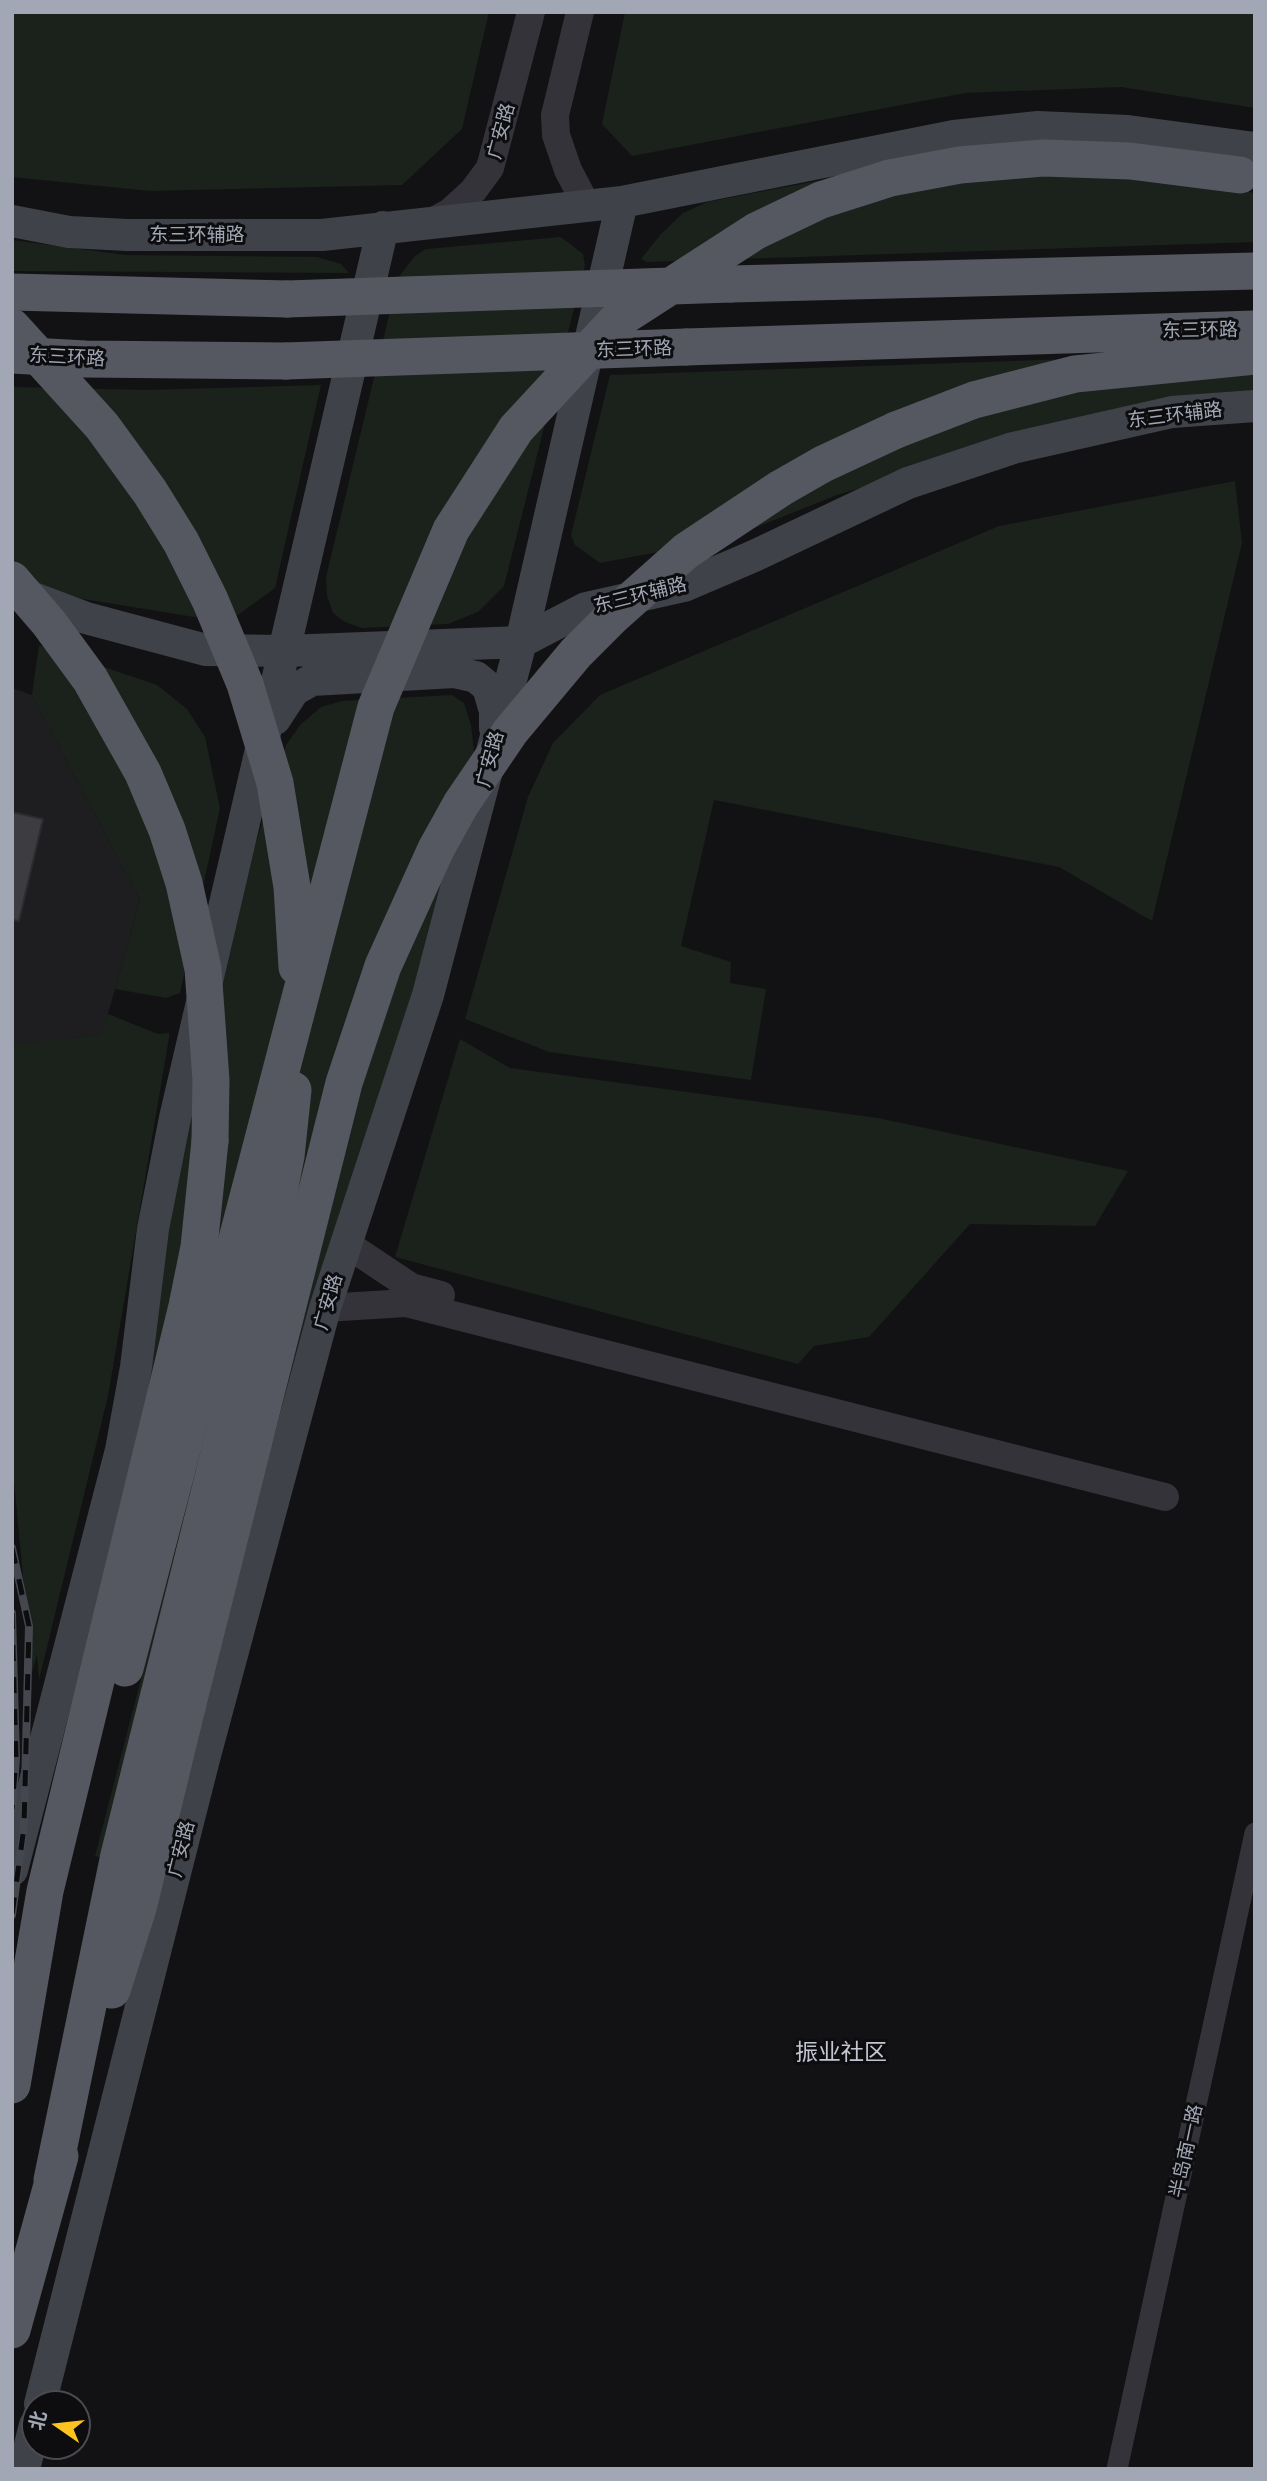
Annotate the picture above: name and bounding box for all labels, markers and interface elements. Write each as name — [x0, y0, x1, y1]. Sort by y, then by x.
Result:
street label: 广安路 — [483, 101, 519, 161]
street label: 东三环辅路 — [150, 224, 244, 246]
street label: 东三环路 — [1162, 318, 1238, 342]
street label: 东三环路 — [596, 336, 672, 362]
street label: 东三环路 — [28, 344, 106, 370]
street label: 东三环辅路 — [1126, 398, 1224, 432]
street label: 东三环辅路 — [591, 572, 689, 618]
street label: 广安路 — [472, 729, 508, 789]
street label: 广安路 — [309, 1271, 347, 1333]
street label: 广安路 — [163, 1819, 199, 1879]
district label: 振业社区 — [795, 2038, 887, 2066]
street label: 半岛南一路 — [1165, 2102, 1207, 2200]
north arrow — [21, 2390, 91, 2460]
text: 北 — [25, 2409, 51, 2432]

